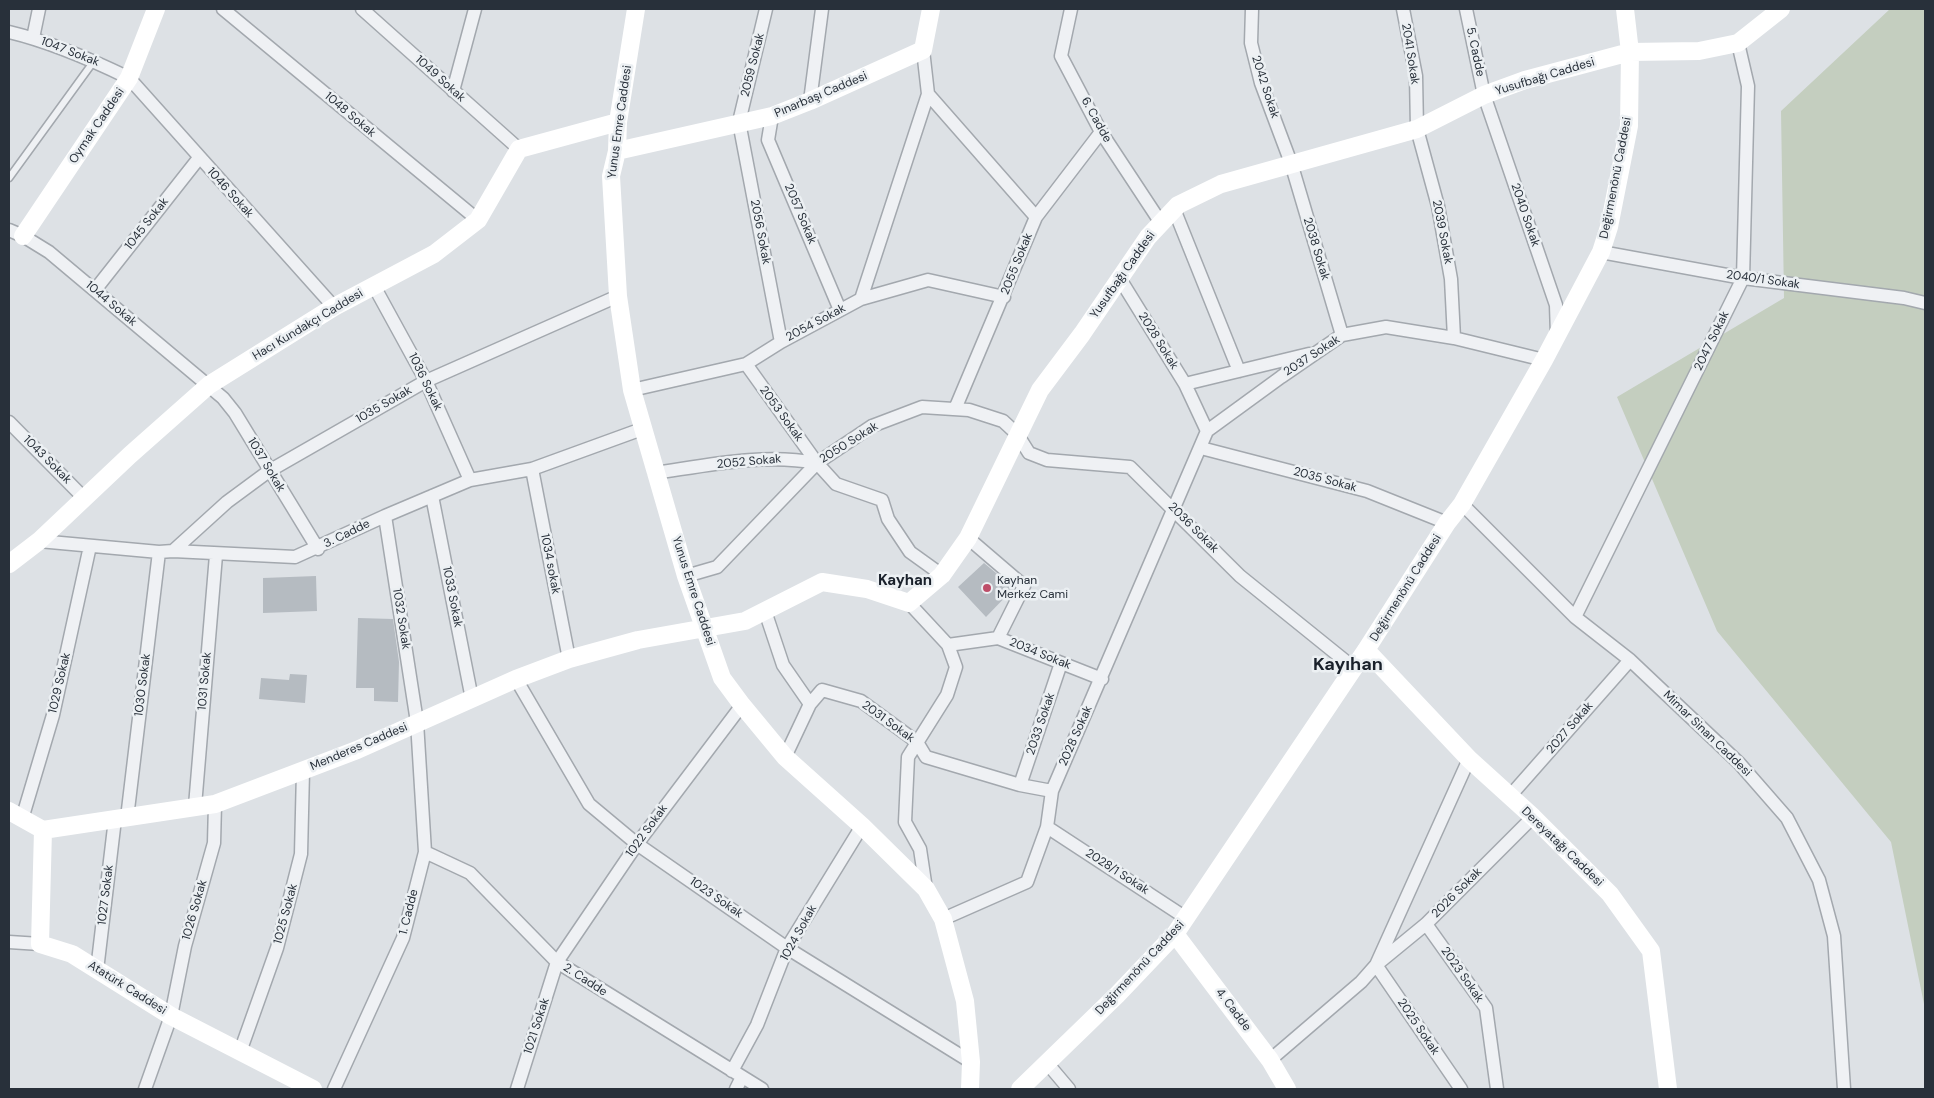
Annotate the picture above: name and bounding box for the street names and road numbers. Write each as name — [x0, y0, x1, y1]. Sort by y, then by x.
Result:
street label: 2041 Sokak — [1398, 22, 1422, 86]
street label: 5. Cadde — [1463, 26, 1487, 78]
street label: 2059 Sokak — [738, 32, 768, 98]
street label: 1047 Sokak — [39, 34, 101, 70]
street label: 1049 Sokak — [412, 53, 468, 105]
street label: 2042 Sokak — [1248, 54, 1282, 120]
street label: Yusufbağı Caddesi — [1494, 55, 1596, 99]
street label: Yunus Emre Caddesi — [605, 65, 635, 179]
street label: Pınarbaşı Caddesi — [772, 69, 870, 121]
street label: Oymak Caddesi — [66, 85, 128, 167]
street label: 1048 Sokak — [321, 89, 379, 141]
street label: 6. Cadde — [1078, 95, 1114, 145]
street label: Değirmenönü Caddesi — [1597, 116, 1635, 240]
street label: 1046 Sokak — [204, 165, 256, 221]
street label: 2040 Sokak — [1507, 181, 1543, 249]
street label: 2057 Sokak — [781, 182, 819, 246]
street label: 1045 Sokak — [122, 195, 172, 253]
street label: 2056 Sokak — [747, 198, 773, 266]
street label: 2039 Sokak — [1429, 199, 1455, 265]
street label: 2038 Sokak — [1300, 216, 1332, 282]
street label: Yusufbağı Caddesi — [1088, 229, 1158, 321]
street label: 2055 Sokak — [998, 231, 1036, 297]
street label: 2040/1 Sokak — [1725, 268, 1801, 292]
street label: 1044 Sokak — [82, 278, 140, 330]
street label: Hacı Kundakçı Caddesi — [250, 286, 366, 364]
street label: 2054 Sokak — [784, 301, 848, 345]
street label: 2047 Sokak — [1691, 309, 1733, 373]
street label: 2028 Sokak — [1135, 310, 1181, 372]
street label: 2037 Sokak — [1281, 332, 1343, 380]
street label: 1036 Sokak — [405, 351, 445, 413]
street label: 1035 Sokak — [353, 383, 415, 427]
street label: 2053 Sokak — [756, 383, 806, 445]
street label: 2050 Sokak — [817, 419, 881, 467]
street label: 1043 Sokak — [20, 433, 74, 487]
street label: 1037 Sokak — [244, 435, 288, 495]
street label: 2052 Sokak — [716, 452, 782, 472]
street label: 2035 Sokak — [1292, 465, 1358, 495]
street label: 2036 Sokak — [1165, 500, 1221, 556]
street label: 3. Cadde — [322, 517, 372, 551]
street label: Değirmenönü Caddesi — [1367, 532, 1445, 644]
street label: 1034 sokak — [537, 533, 563, 595]
street label: Yunus Emre Caddesi — [669, 535, 717, 647]
street label: 1033 Sokak — [439, 565, 465, 629]
street label: 1032 Sokak — [389, 587, 413, 651]
street label: 2034 Sokak — [1007, 635, 1073, 673]
street label: 1029 Sokak — [46, 651, 74, 715]
street label: 1031 Sokak — [195, 651, 215, 711]
street label: 1030 Sokak — [132, 653, 154, 717]
street label: Mimar Sinan Caddesi — [1660, 688, 1754, 780]
street label: 2033 Sokak — [1024, 691, 1058, 757]
street label: 2031 Sokak — [859, 698, 917, 746]
street label: 2027 Sokak — [1544, 699, 1596, 757]
street label: 2028 Sokak — [1056, 704, 1096, 768]
street label: Menderes Caddesi — [308, 720, 410, 774]
street label: 1022 Sokak — [623, 802, 671, 860]
street label: Dereyatağı Caddesi — [1518, 804, 1606, 890]
street label: 2028/1 Sokak — [1083, 846, 1151, 898]
street label: 1027 Sokak — [95, 864, 117, 926]
street label: 2026 Sokak — [1429, 865, 1485, 921]
street label: 1023 Sokak — [687, 874, 745, 922]
street label: 1026 Sokak — [180, 878, 210, 942]
street label: 1025 Sokak — [271, 882, 301, 946]
street label: 1. Cadde — [396, 888, 422, 936]
street label: 1024 Sokak — [778, 903, 820, 963]
street label: Değirmenönü Caddesi — [1093, 918, 1187, 1018]
street label: 2023 Sokak — [1438, 944, 1486, 1006]
street label: Atatürk Caddesi — [85, 958, 169, 1018]
street label: 2. Cadde — [560, 960, 610, 1000]
street label: 4. Cadde — [1212, 986, 1254, 1034]
street label: 1021 Sokak — [521, 996, 553, 1056]
street label: 2025 Sokak — [1394, 996, 1442, 1058]

